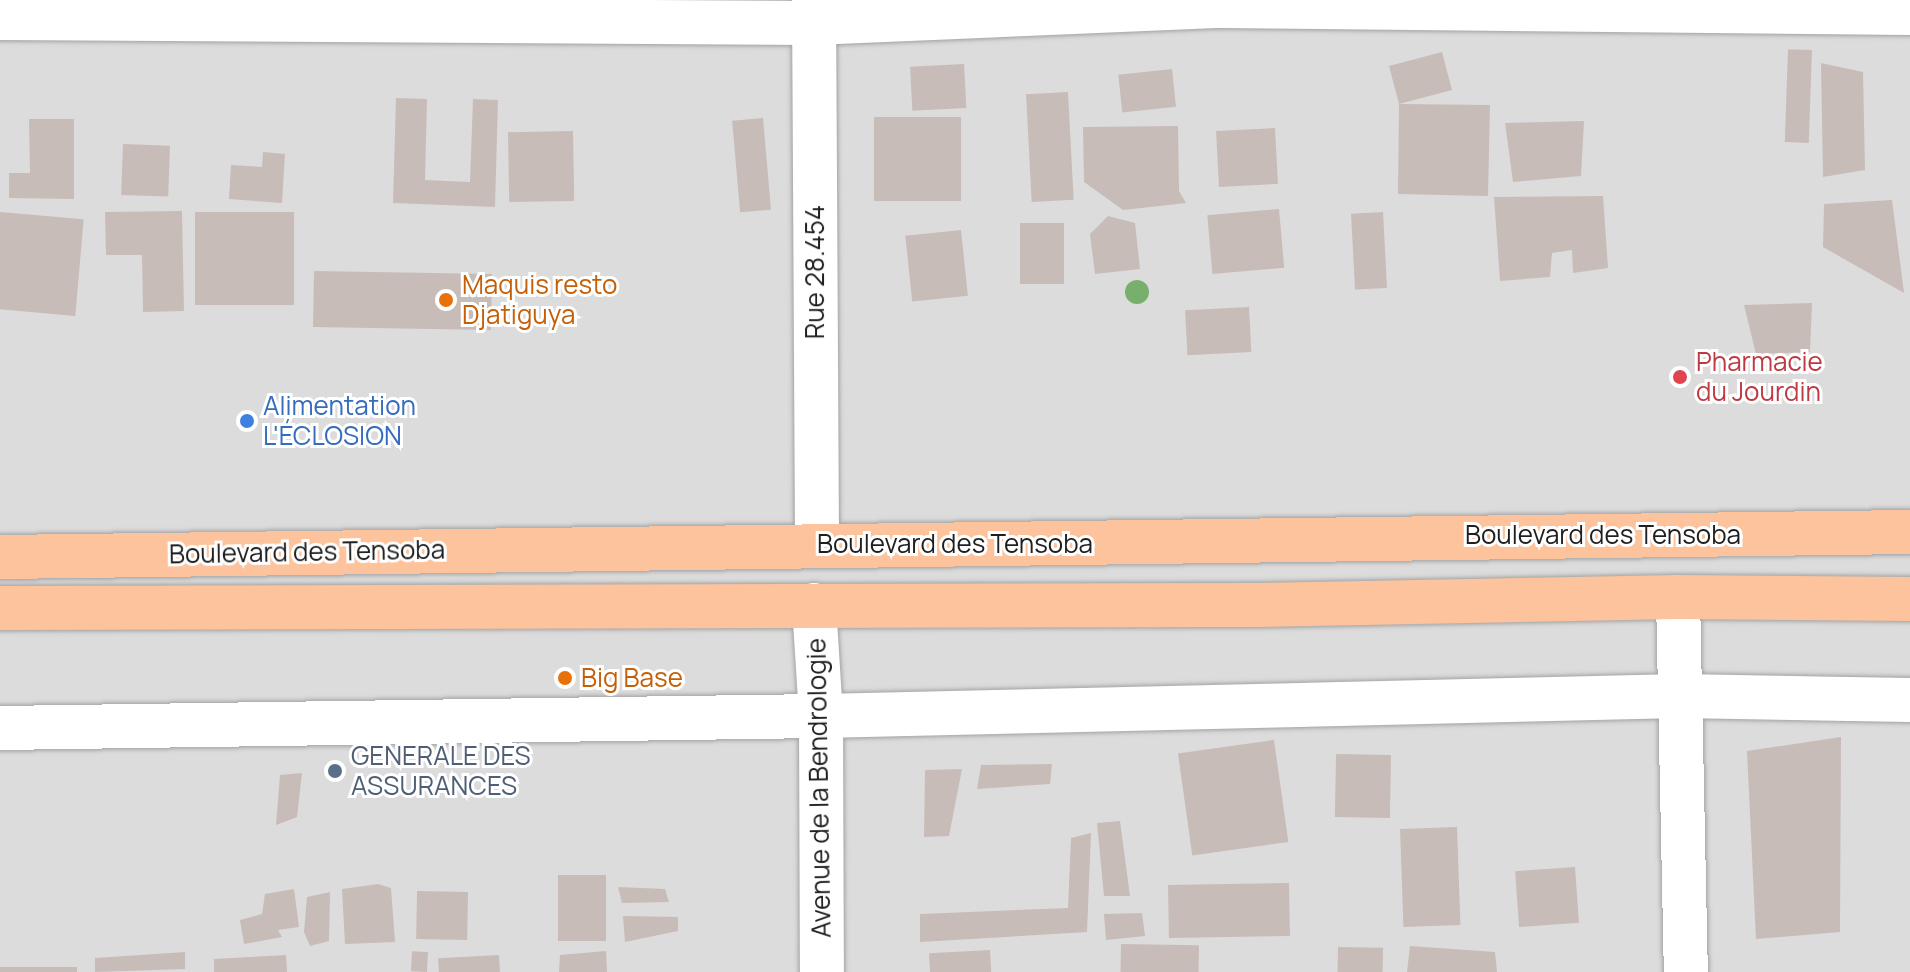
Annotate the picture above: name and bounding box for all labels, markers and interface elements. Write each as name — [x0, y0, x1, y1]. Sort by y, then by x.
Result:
street label: Rue 28.454 — [799, 205, 831, 339]
place label: Maquis resto Djatiguya — [462, 269, 617, 330]
marker: Maquis resto Djatiguya — [437, 291, 455, 309]
place label: Pharmacie du Jourdin — [1696, 346, 1823, 408]
marker: Pharmacie du Jourdin — [1671, 368, 1689, 386]
place label: Alimentation L'ÉCLOSION — [263, 390, 416, 452]
marker: Alimentation L'ÉCLOSION — [238, 412, 256, 430]
street label: Boulevard des Tensoba — [1465, 519, 1741, 551]
street label: Boulevard des Tensoba — [817, 528, 1093, 560]
street label: Boulevard des Tensoba — [169, 534, 445, 570]
street label: Avenue de la Bendrologie — [801, 638, 837, 938]
place label: Big Base — [581, 662, 683, 694]
marker: Big Base — [556, 669, 574, 687]
place label: GENERALE DES ASSURANCES — [351, 740, 531, 802]
marker: GENERALE DES ASSURANCES — [326, 762, 344, 780]

